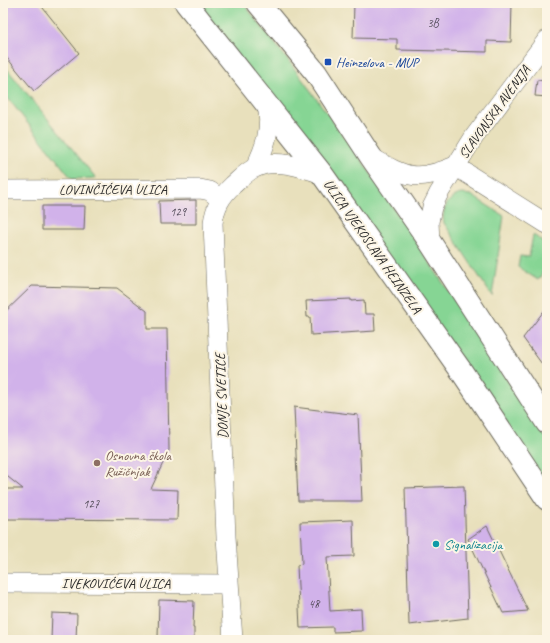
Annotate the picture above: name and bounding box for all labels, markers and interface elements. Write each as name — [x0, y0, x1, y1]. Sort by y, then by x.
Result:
house number: 3B — [427, 15, 440, 31]
place label: Heinzelova - MUP — [336, 54, 421, 71]
marker: Heinzelova - MUP — [323, 57, 333, 67]
street label: SLAVONSKA AVENIJA — [455, 62, 534, 162]
street label: ULICA VJEKOSLAVA HEINZELA — [320, 176, 426, 317]
street label: LOVINČIĆEVA ULICA — [59, 181, 168, 198]
house number: 129 — [170, 204, 188, 220]
street label: DONJE SVETICE — [211, 351, 231, 439]
place label: Osnovna škola Ružičnjak — [105, 447, 172, 480]
marker: Osnovna škola Ružičnjak — [92, 458, 102, 468]
house number: 127 — [83, 496, 100, 512]
place label: Signalizacija — [444, 536, 503, 553]
marker: Signalizacija — [431, 539, 441, 549]
street label: IVEKOVIĆEVA ULICA — [62, 575, 171, 592]
house number: 48 — [309, 596, 321, 612]

